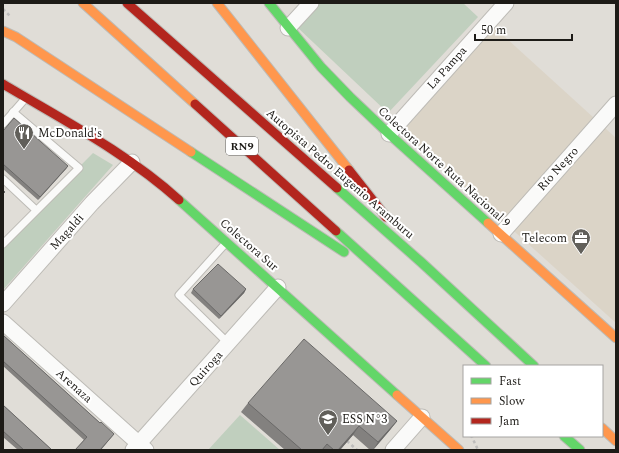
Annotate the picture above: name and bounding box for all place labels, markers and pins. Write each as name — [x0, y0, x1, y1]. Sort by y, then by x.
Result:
restaurant icon: McDonald's — [13, 122, 35, 150]
place label: McDonald's — [38, 124, 102, 143]
office icon: Telecom — [570, 227, 592, 255]
place label: Telecom — [522, 229, 567, 248]
school or university icon: ESS N°3 — [317, 408, 339, 436]
place label: ESS N°3 — [342, 410, 387, 429]

